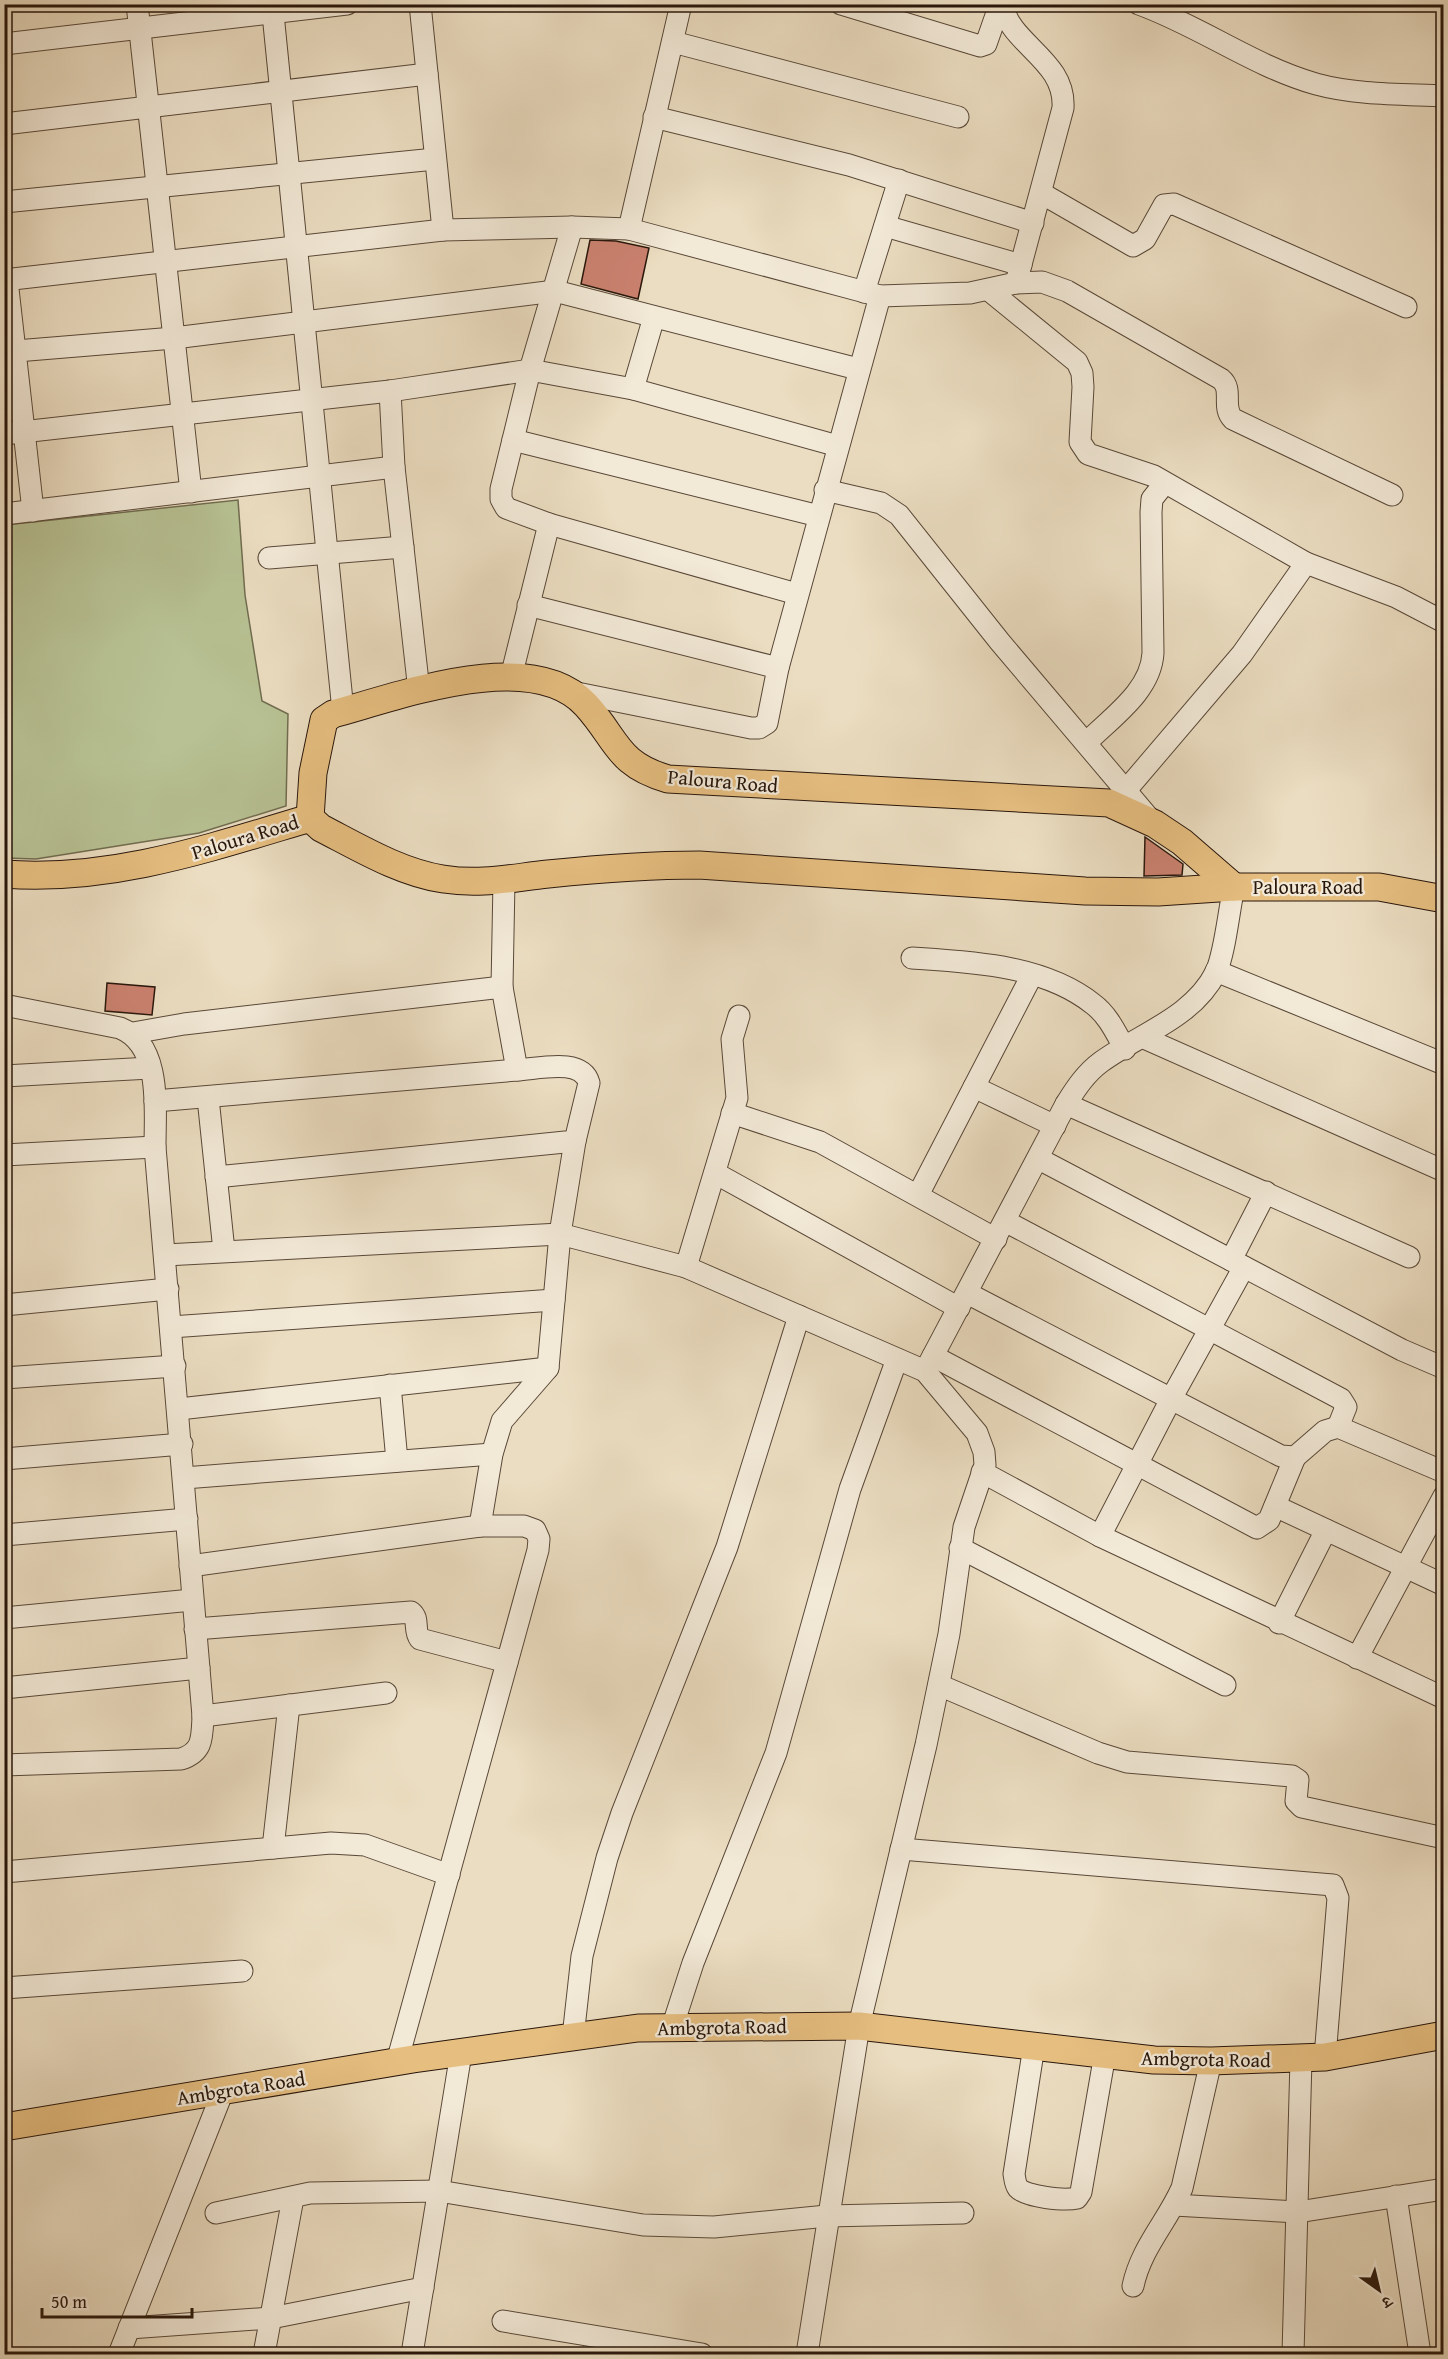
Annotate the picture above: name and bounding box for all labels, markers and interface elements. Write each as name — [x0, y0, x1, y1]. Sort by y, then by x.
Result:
street label: Paloura Road — [667, 761, 780, 800]
street label: Paloura Road — [188, 806, 302, 867]
street label: Paloura Road — [1253, 872, 1364, 901]
street label: Ambgrota Road — [657, 2011, 787, 2042]
street label: Ambgrota Road — [1141, 2043, 1271, 2074]
street label: Ambgrota Road — [175, 2063, 308, 2112]
north arrow — [1349, 2260, 1409, 2320]
scale bar — [42, 2281, 192, 2319]
text: 50 m — [51, 2288, 87, 2315]
text: उ — [1376, 2290, 1398, 2316]

